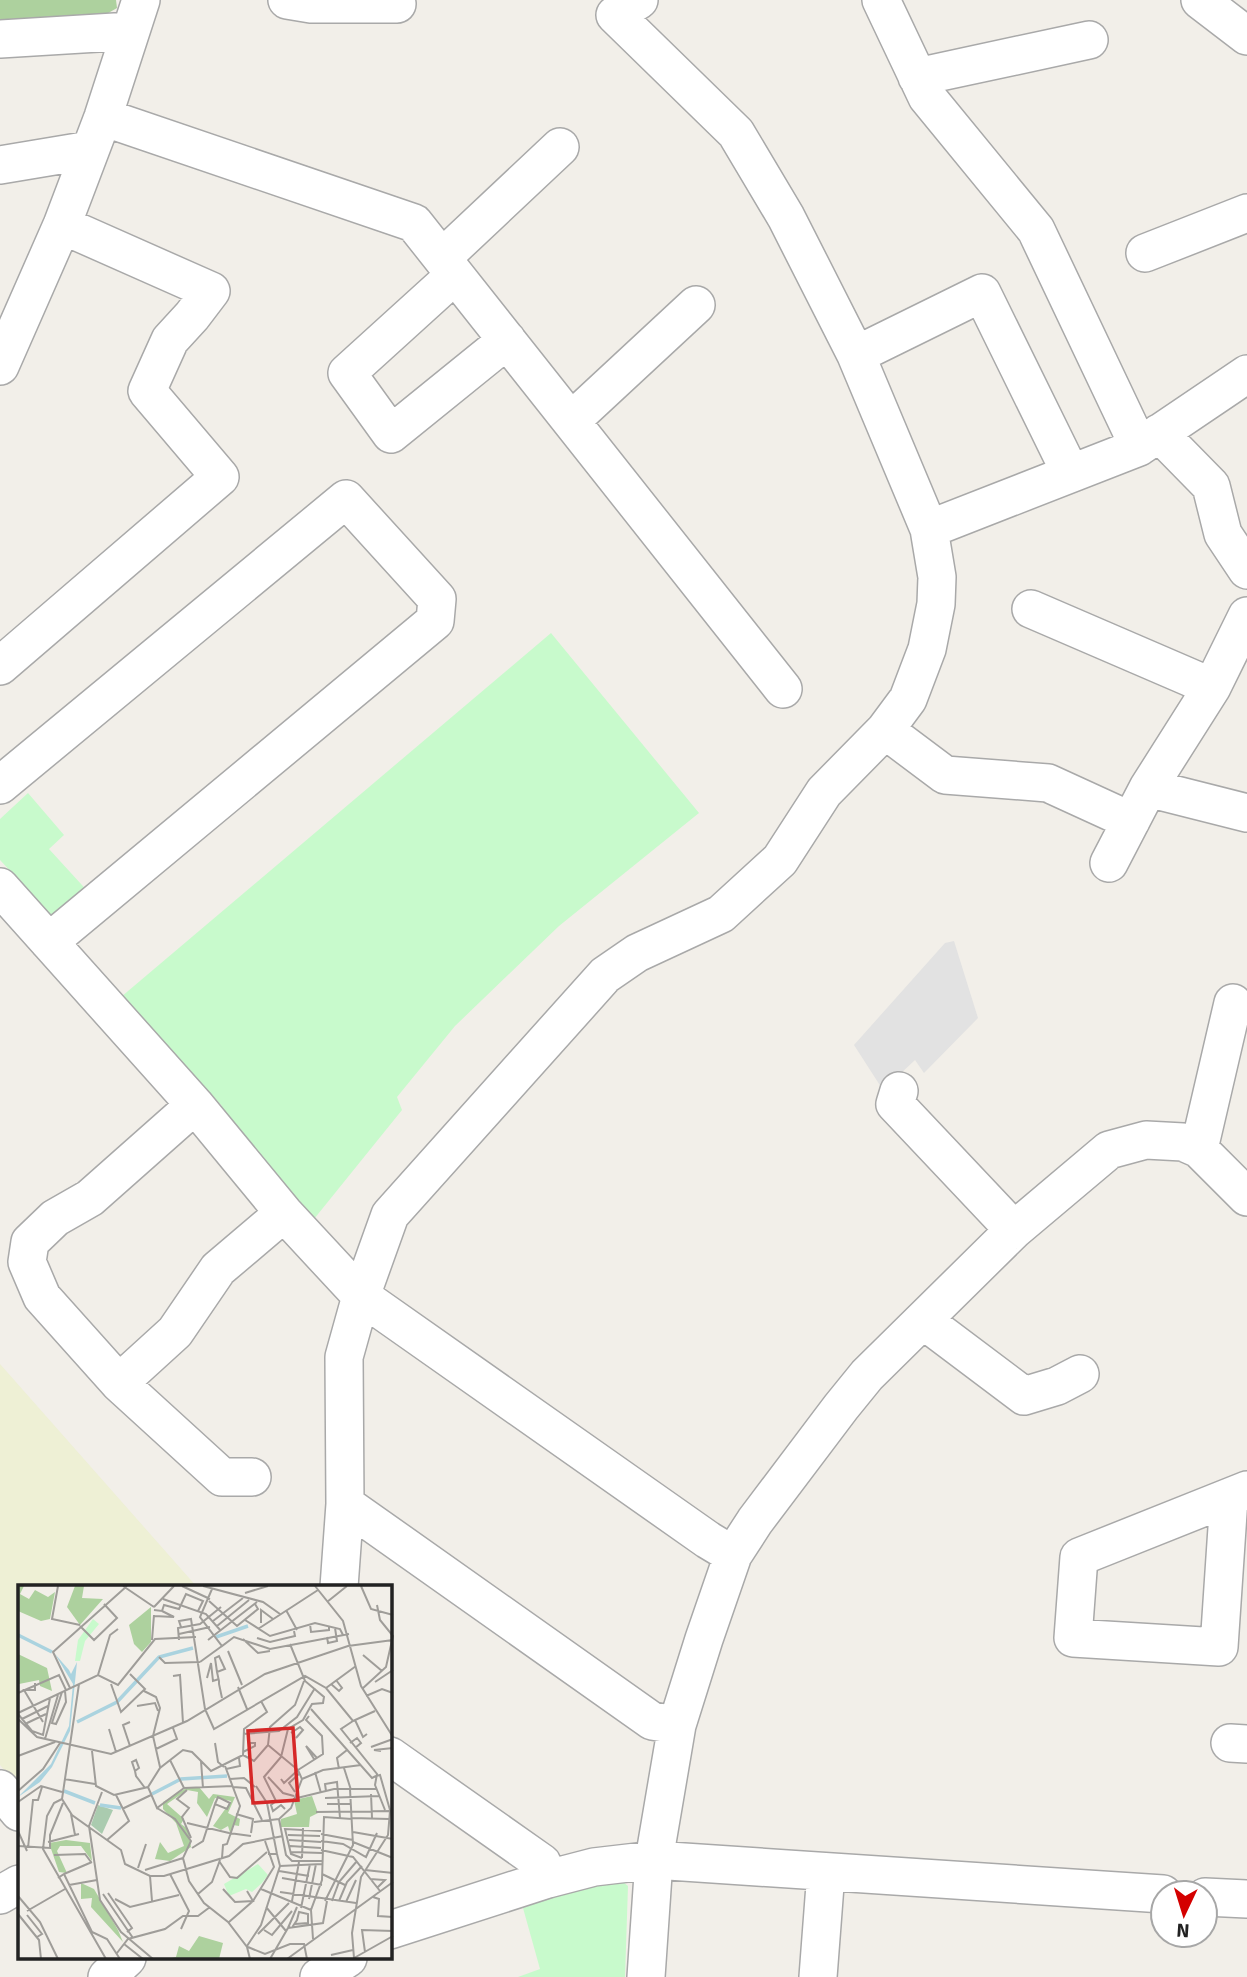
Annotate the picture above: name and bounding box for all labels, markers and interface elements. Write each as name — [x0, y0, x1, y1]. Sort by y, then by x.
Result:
inset map — [18, 1585, 392, 1960]
north arrow — [1149, 1879, 1219, 1949]
text: N — [1175, 1918, 1190, 1942]

